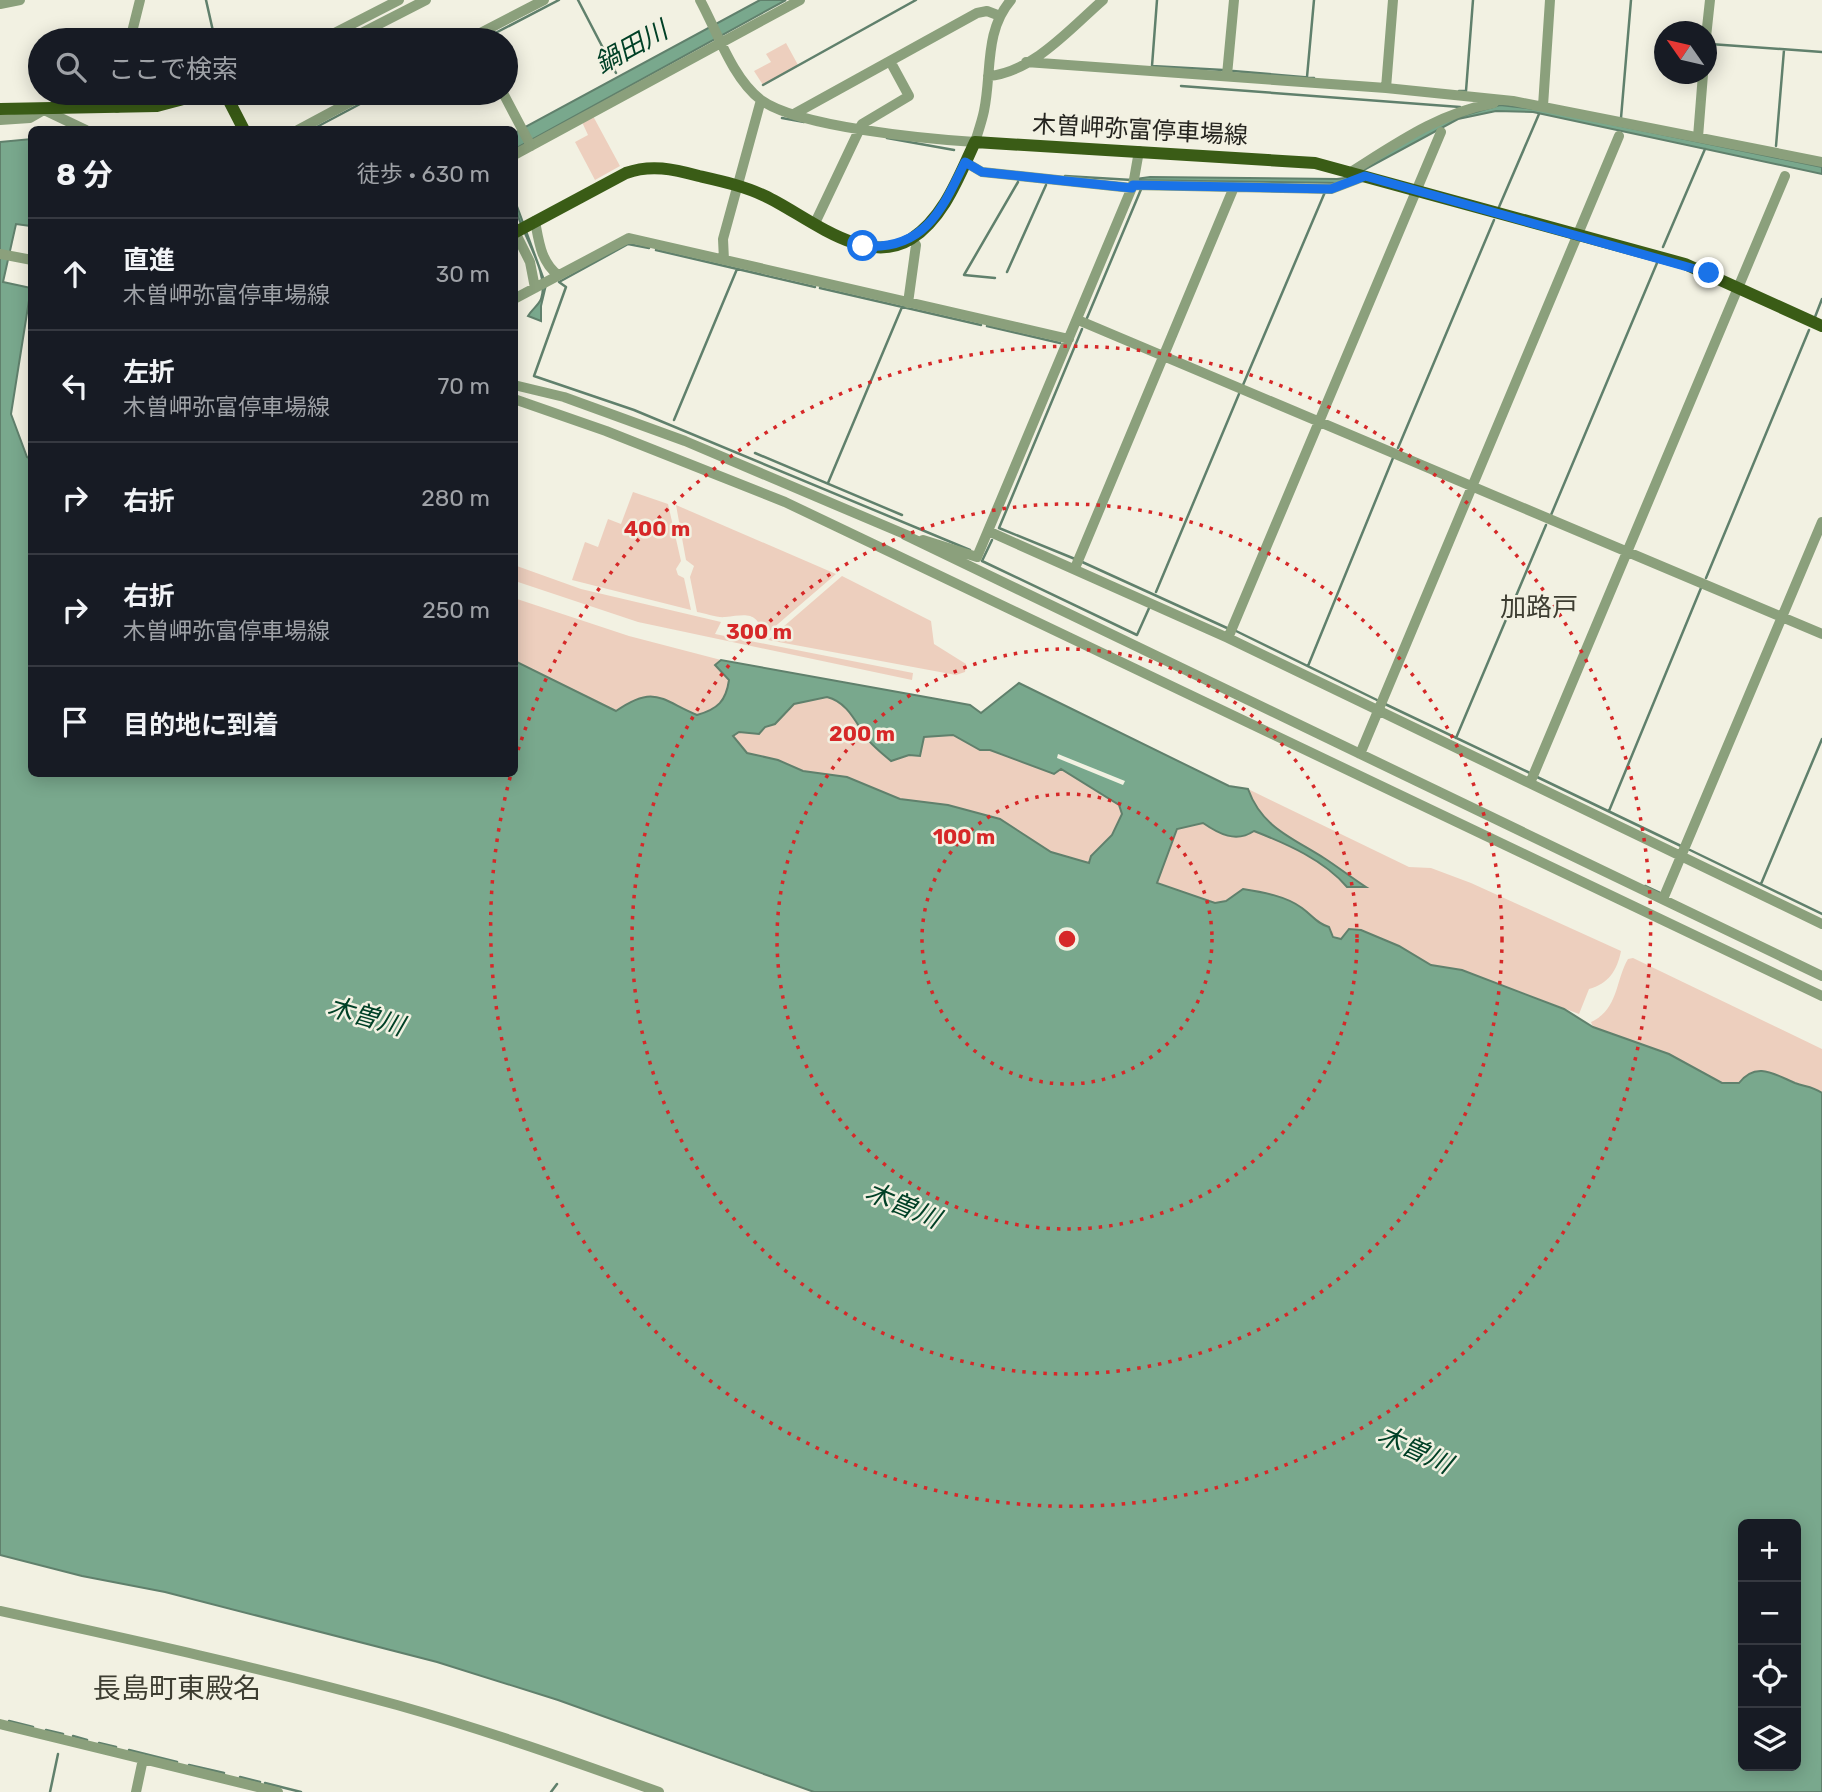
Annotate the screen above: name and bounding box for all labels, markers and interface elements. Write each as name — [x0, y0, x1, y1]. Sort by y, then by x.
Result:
water label: 鍋田川 — [590, 14, 675, 80]
north arrow — [1654, 21, 1717, 84]
search box — [28, 28, 518, 105]
icon: search — [52, 48, 90, 86]
text: ここで検索 — [108, 54, 238, 85]
street label: 木曽岬弥富停車場線 — [1031, 110, 1249, 150]
text: 8 分 — [56, 157, 113, 193]
text: 徒歩 · 630 m — [357, 160, 490, 188]
route start — [847, 230, 878, 261]
text: 直進 — [123, 245, 175, 276]
icon: ahead — [56, 255, 94, 293]
route end — [1693, 257, 1724, 288]
text: 30 m — [435, 260, 490, 288]
text: 木曽岬弥富停車場線 — [123, 281, 330, 309]
text: 左折 — [123, 357, 175, 388]
icon: left — [56, 367, 94, 405]
text: 70 m — [438, 372, 490, 400]
text: 木曽岬弥富停車場線 — [123, 393, 330, 421]
icon: right — [56, 479, 94, 517]
text: 280 m — [421, 484, 490, 512]
text: 右折 — [123, 486, 175, 517]
text: 400 m — [624, 516, 690, 541]
text: 右折 — [123, 581, 175, 612]
icon: right — [56, 591, 94, 629]
district label: 加路戸 — [1500, 592, 1578, 623]
text: 250 m — [422, 596, 490, 624]
text: 木曽岬弥富停車場線 — [123, 617, 330, 645]
text: 300 m — [726, 619, 792, 644]
icon: arrive — [56, 703, 94, 741]
text: 目的地に到着 — [123, 710, 279, 741]
text: 200 m — [829, 721, 895, 746]
text: 100 m — [933, 824, 995, 849]
centre of rings — [1055, 927, 1079, 951]
water label: 木曽川 — [324, 991, 411, 1043]
water label: 木曽川 — [861, 1176, 948, 1236]
water label: 木曽川 — [1373, 1419, 1459, 1481]
map controls — [1738, 1519, 1801, 1771]
button: + — [1738, 1519, 1801, 1582]
button: − — [1738, 1582, 1801, 1645]
button: locate — [1738, 1645, 1801, 1708]
district label: 長島町東殿名 — [93, 1672, 261, 1705]
button: layers — [1738, 1708, 1801, 1771]

